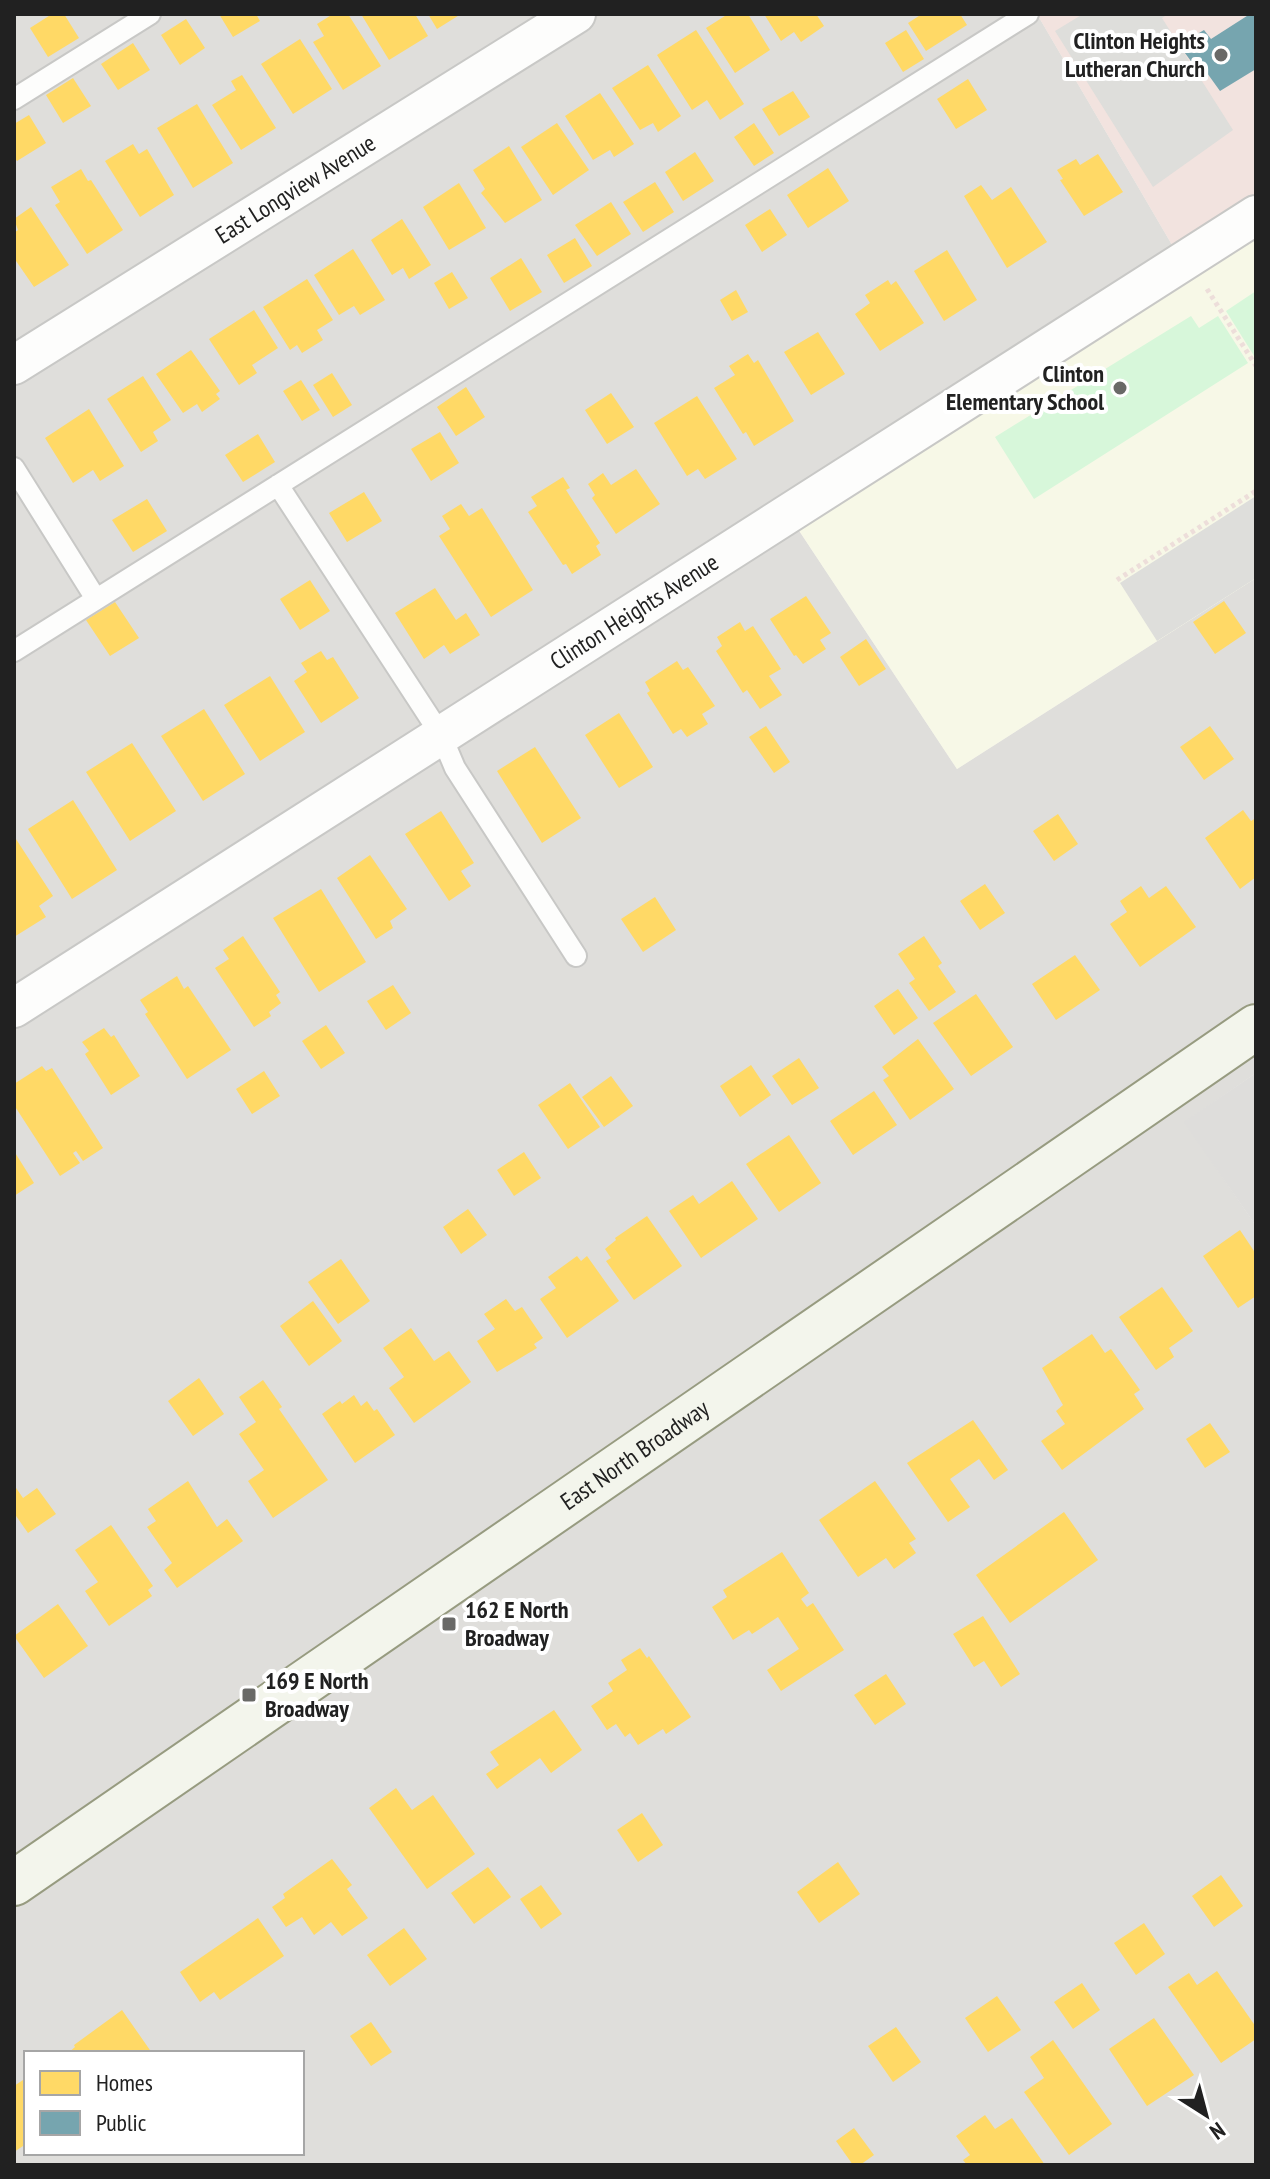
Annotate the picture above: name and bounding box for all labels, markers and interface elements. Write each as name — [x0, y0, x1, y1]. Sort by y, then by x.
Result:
place label: Clinton Heights Lutheran Church — [1065, 25, 1205, 84]
marker: Clinton Heights Lutheran Church — [1212, 46, 1230, 64]
street label: East Longview Avenue — [209, 127, 381, 250]
place label: Clinton Elementary School — [946, 358, 1104, 417]
marker: Clinton Elementary School — [1111, 379, 1129, 397]
street label: Clinton Heights Avenue — [544, 546, 724, 677]
street label: East North Broadway — [554, 1393, 715, 1517]
place label: 162 E North Broadway — [465, 1594, 569, 1653]
marker: 162 E North Broadway — [440, 1615, 458, 1633]
place label: 169 E North Broadway — [265, 1665, 369, 1724]
marker: 169 E North Broadway — [240, 1686, 258, 1704]
legend — [24, 2051, 304, 2155]
text: Homes — [96, 2067, 153, 2098]
north arrow — [1166, 2075, 1246, 2155]
text: Public — [96, 2107, 147, 2138]
text: N — [1205, 2116, 1231, 2146]

